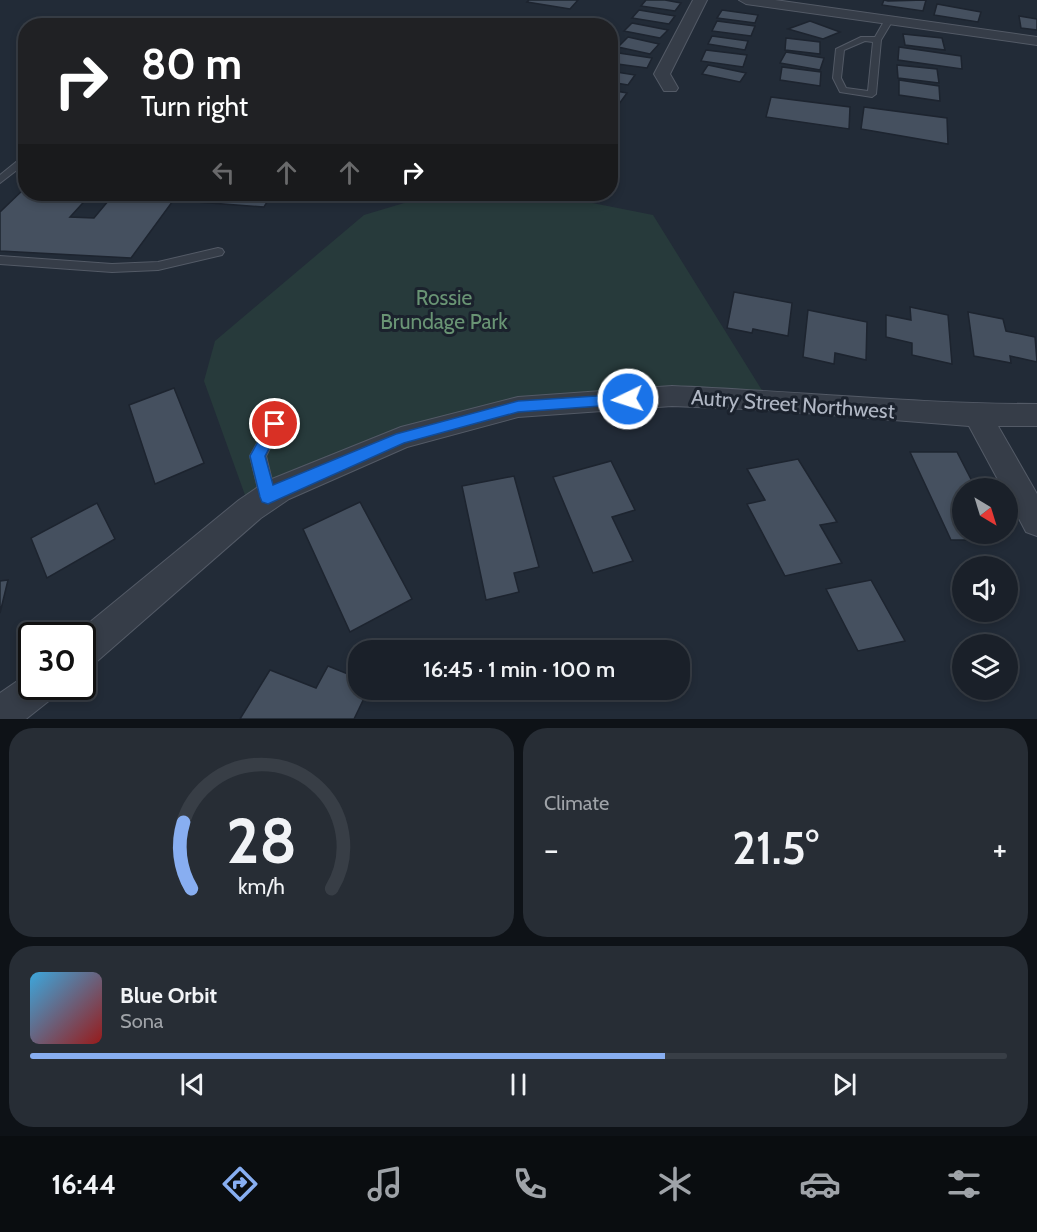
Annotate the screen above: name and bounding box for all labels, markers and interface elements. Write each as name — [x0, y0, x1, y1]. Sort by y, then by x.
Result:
text: 80 m — [141, 38, 242, 90]
icon: right — [42, 42, 120, 120]
text: Turn right — [141, 90, 248, 123]
icon: left — [207, 156, 240, 189]
icon: ahead — [270, 156, 303, 189]
icon: ahead — [333, 156, 366, 189]
icon: right — [396, 156, 429, 189]
park label: Rossie Brundage Park — [380, 285, 508, 334]
position arrow — [596, 367, 660, 431]
street label: Autry Street Northwest — [690, 384, 896, 424]
pin — [249, 398, 300, 449]
icon: arrive — [258, 407, 291, 440]
north arrow — [952, 478, 1018, 544]
map controls — [952, 478, 1018, 700]
button: sound — [952, 556, 1018, 622]
speed limit sign: 30 — [18, 622, 96, 700]
button: layers — [952, 634, 1018, 700]
text: 16:45 · 1 min · 100 m — [423, 656, 615, 683]
text: Climate — [544, 791, 609, 815]
text: 28 — [226, 803, 297, 879]
text: 21.5° — [732, 821, 819, 875]
text: − — [544, 829, 559, 869]
text: + — [992, 829, 1007, 869]
text: km/h — [238, 874, 285, 900]
text: Blue Orbit — [120, 982, 217, 1009]
text: Sona — [120, 1009, 163, 1033]
icon: previous — [176, 1068, 209, 1101]
icon: pause — [502, 1068, 535, 1101]
icon: next — [828, 1068, 861, 1101]
icon: directions — [219, 1163, 261, 1205]
icon: music — [364, 1163, 406, 1205]
icon: phone — [509, 1163, 551, 1205]
icon: climate — [654, 1163, 696, 1205]
icon: car — [799, 1163, 841, 1205]
icon: filters — [943, 1163, 985, 1205]
text: 16:44 — [51, 1168, 116, 1201]

